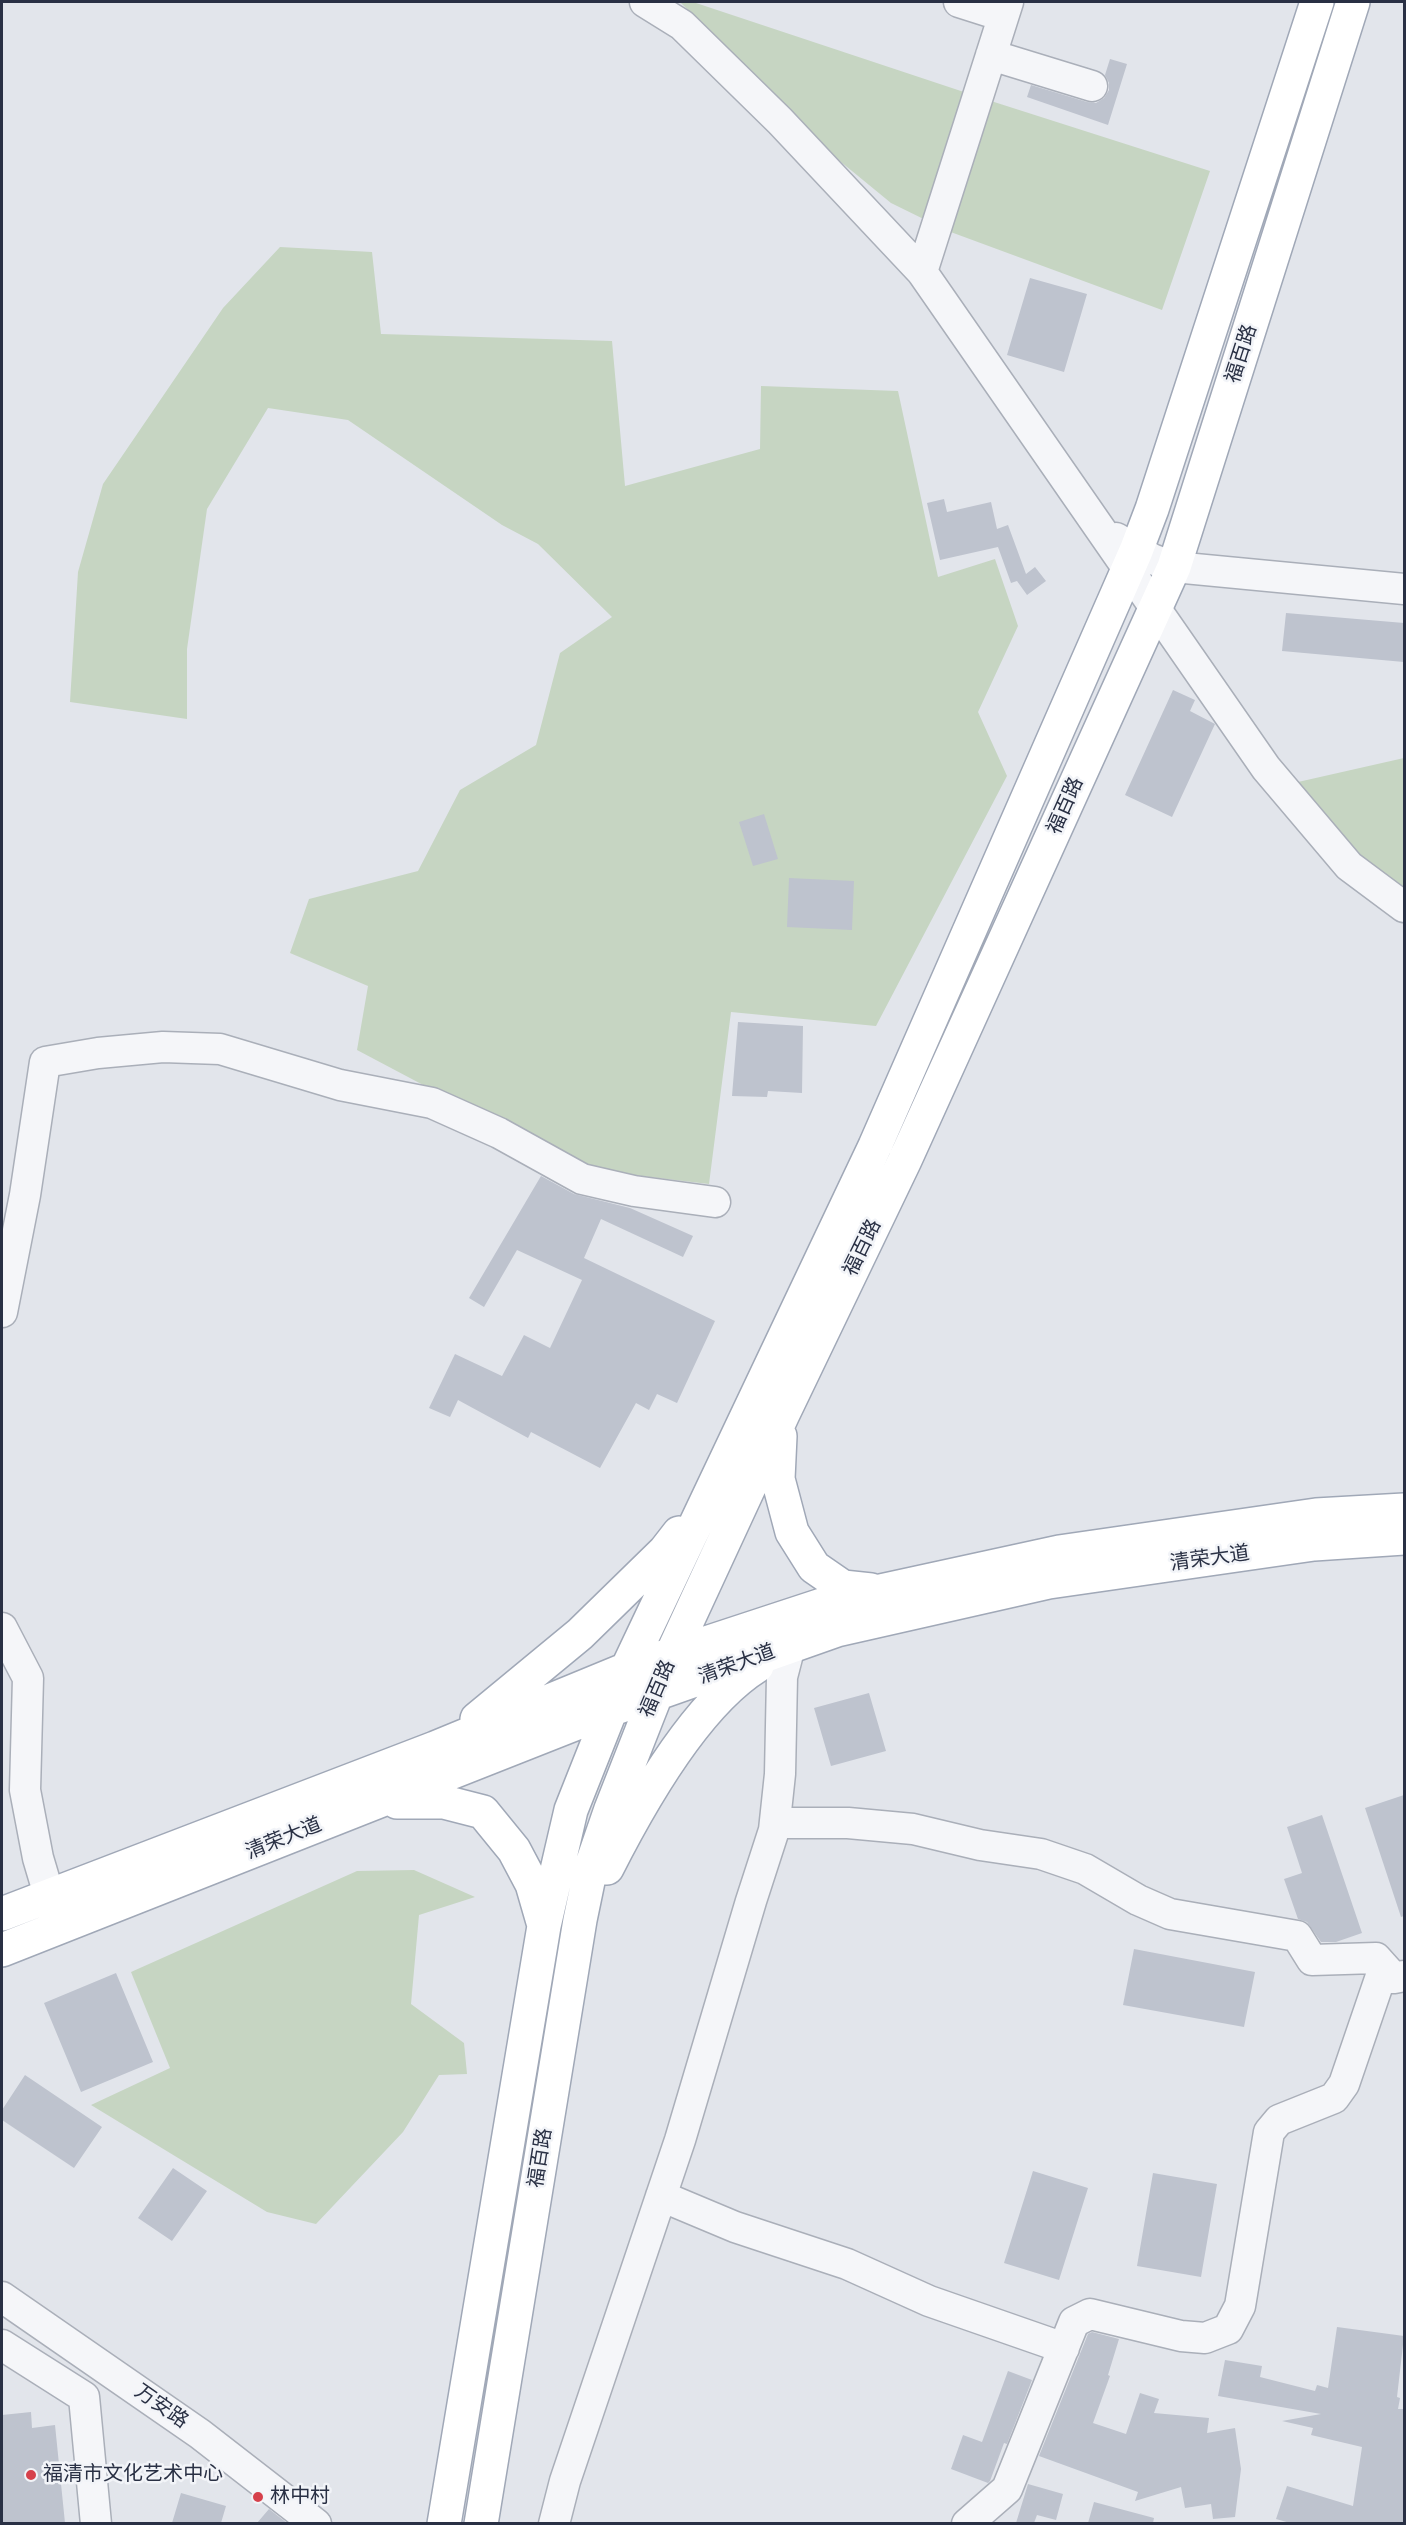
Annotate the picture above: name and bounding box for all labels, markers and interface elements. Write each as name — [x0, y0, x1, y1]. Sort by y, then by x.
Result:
street label: 福百路 — [1221, 322, 1263, 386]
street label: 福百路 — [1043, 774, 1089, 838]
street label: 福百路 — [839, 1216, 887, 1280]
street label: 清荣大道 — [1169, 1542, 1251, 1576]
street label: 清荣大道 — [695, 1640, 779, 1690]
street label: 福百路 — [635, 1657, 681, 1721]
street label: 清荣大道 — [242, 1813, 326, 1865]
street label: 福百路 — [524, 2126, 558, 2190]
street label: 万安路 — [130, 2380, 192, 2434]
place label: 福清市文化艺术中心 — [43, 2463, 223, 2487]
marker: 福清市文化艺术中心 — [24, 2468, 38, 2482]
place label: 林中村 — [270, 2485, 330, 2509]
marker: 林中村 — [251, 2490, 265, 2504]

